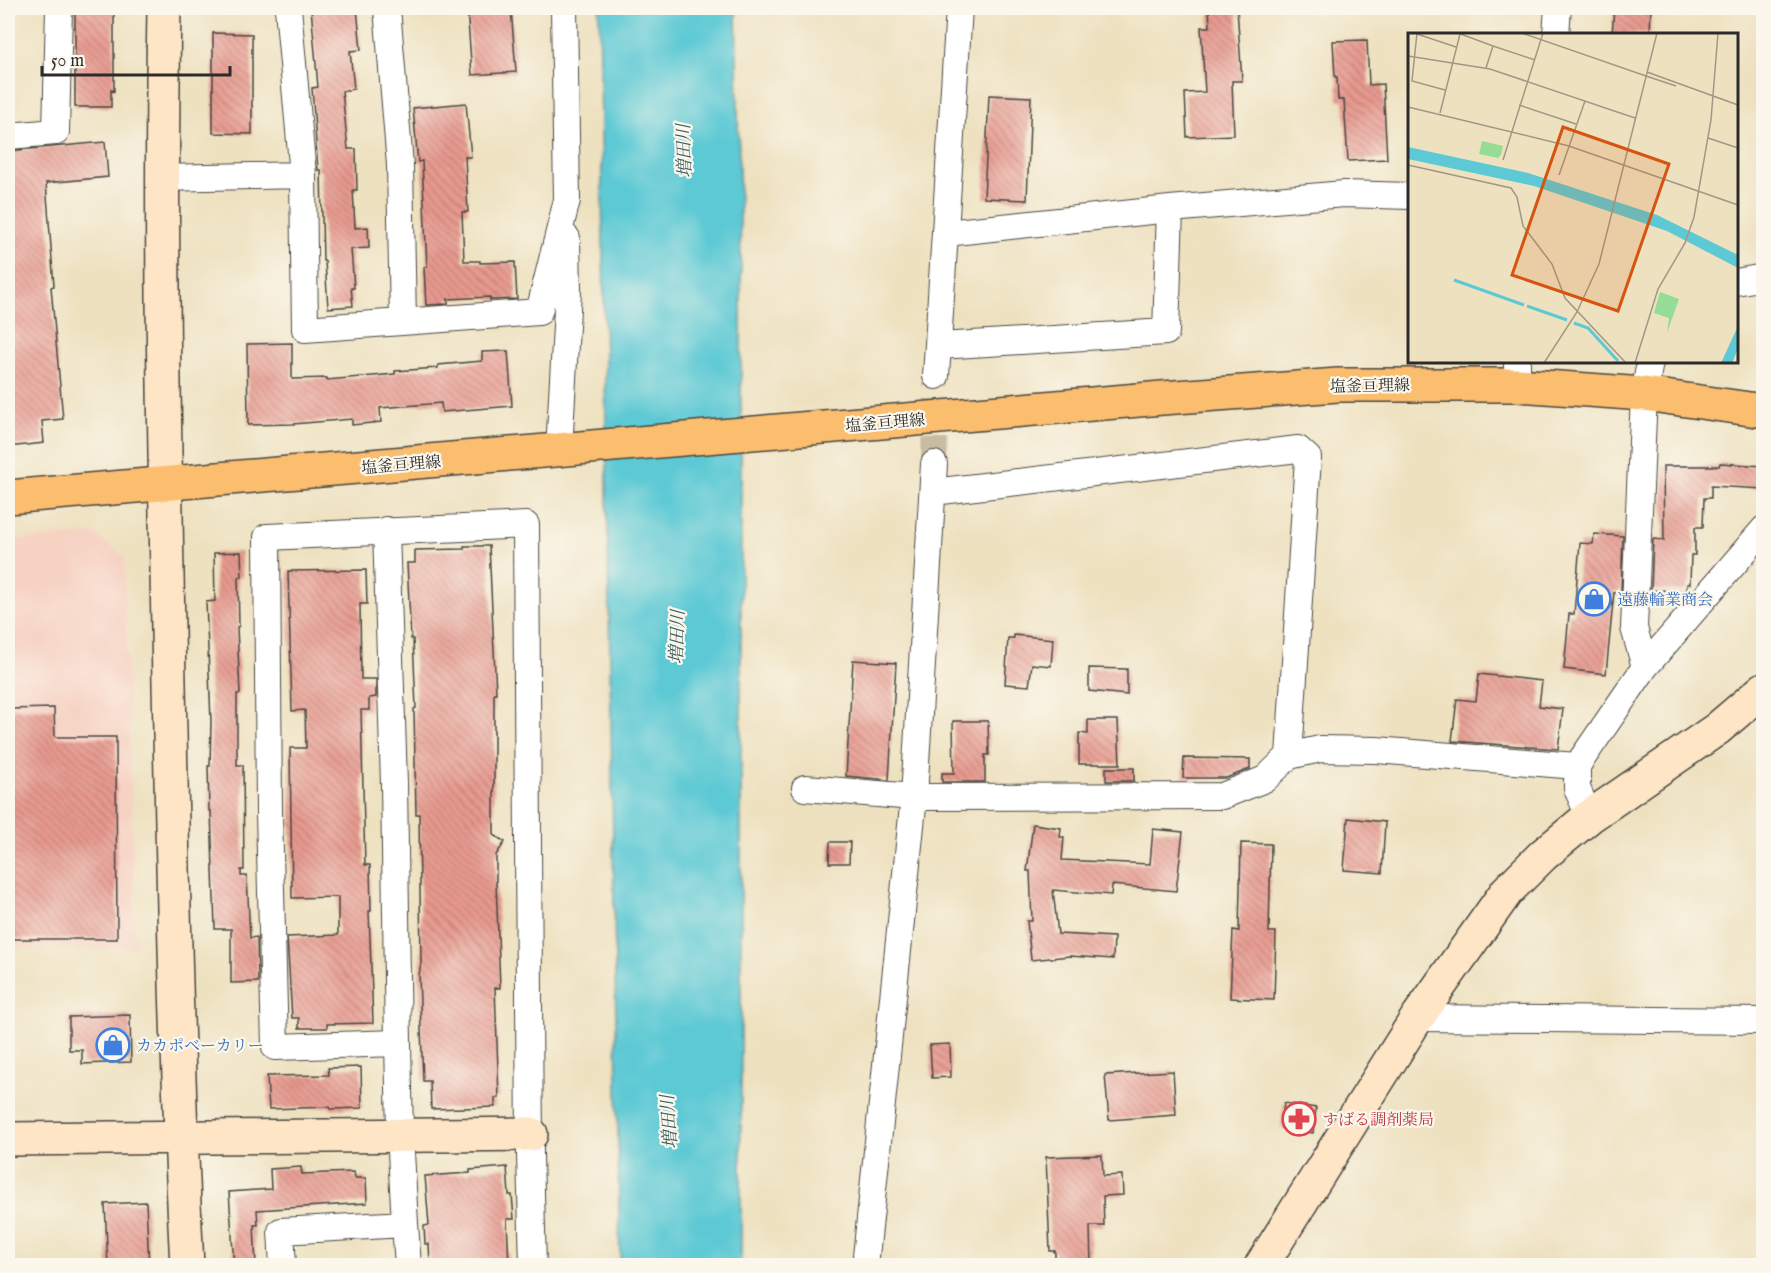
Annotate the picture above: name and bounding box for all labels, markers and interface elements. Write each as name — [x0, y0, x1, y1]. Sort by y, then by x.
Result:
inset map — [1408, 33, 1738, 363]
scale bar — [42, 39, 230, 77]
text: 50 m — [51, 50, 84, 73]
water label: 増田川 — [673, 122, 698, 178]
street label: 塩釜亘理線 — [1330, 376, 1410, 398]
street label: 塩釜亘理線 — [844, 411, 926, 437]
street label: 塩釜亘理線 — [360, 453, 442, 479]
shop icon: 遠藤輪業商会 — [1576, 581, 1612, 617]
place label: 遠藤輪業商会 — [1617, 591, 1713, 611]
water label: 増田川 — [666, 608, 691, 664]
shop icon: カカポベーカリー — [95, 1027, 131, 1063]
place label: カカポベーカリー — [136, 1037, 264, 1057]
water label: 増田川 — [657, 1092, 684, 1150]
pharmacy icon: すばる調剤薬局 — [1281, 1101, 1317, 1137]
place label: すばる調剤薬局 — [1322, 1111, 1434, 1131]

